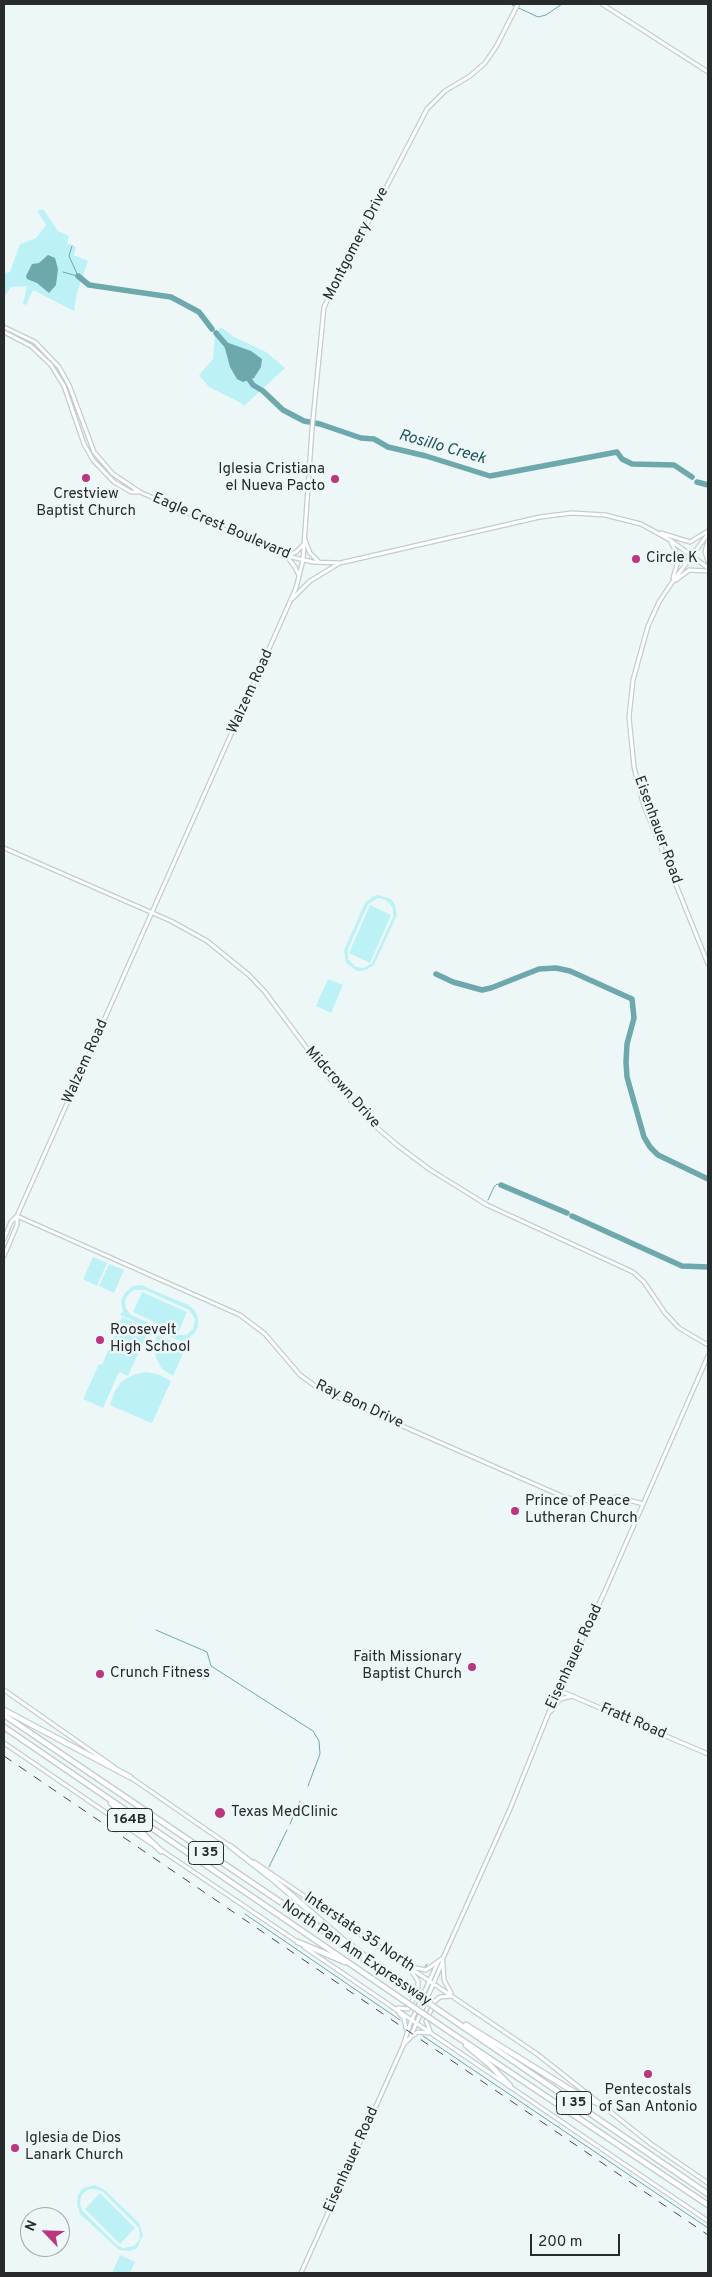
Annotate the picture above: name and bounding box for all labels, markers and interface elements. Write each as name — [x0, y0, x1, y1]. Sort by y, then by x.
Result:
street label: Montgomery Drive — [321, 184, 393, 304]
water label: Rosillo Creek — [396, 426, 488, 470]
place label: Iglesia Cristiana el Nueva Pacto — [218, 461, 325, 496]
marker: Crestview Baptist Church — [80, 472, 92, 484]
marker: Iglesia Cristiana el Nueva Pacto — [329, 473, 341, 485]
place label: Crestview Baptist Church — [36, 486, 136, 521]
street label: Eagle Crest Boulevard — [149, 490, 293, 564]
place label: Circle K — [646, 550, 698, 568]
marker: Circle K — [630, 553, 642, 565]
street label: Walzem Road — [224, 647, 278, 737]
street label: Eisenhauer Road — [629, 774, 685, 886]
street label: Walzem Road — [59, 1017, 113, 1107]
street label: Midcrown Drive — [301, 1043, 383, 1133]
place label: Roosevelt High School — [110, 1322, 191, 1357]
marker: Roosevelt High School — [94, 1334, 106, 1346]
street label: Ray Bon Drive — [312, 1377, 406, 1433]
place label: Prince of Peace Lutheran Church — [525, 1493, 638, 1528]
marker: Prince of Peace Lutheran Church — [509, 1505, 521, 1517]
street label: Eisenhauer Road — [543, 1602, 607, 1712]
place label: Faith Missionary Baptist Church — [353, 1649, 462, 1684]
marker: Faith Missionary Baptist Church — [466, 1661, 478, 1673]
place label: Crunch Fitness — [110, 1665, 210, 1683]
marker: Crunch Fitness — [94, 1668, 106, 1680]
street label: Fratt Road — [597, 1700, 669, 1744]
place label: Texas MedClinic — [231, 1804, 338, 1822]
marker: Texas MedClinic — [213, 1806, 227, 1820]
road number: 164B — [108, 1808, 152, 1832]
road number: I 35 — [188, 1842, 224, 1865]
street label: Interstate 35 North — [300, 1889, 418, 1977]
street label: North Pan Am Expressway — [278, 1897, 434, 2011]
marker: Pentecostals of San Antonio — [642, 2068, 654, 2080]
place label: Pentecostals of San Antonio — [599, 2082, 697, 2117]
road number: I 35 — [556, 2092, 592, 2114]
street label: Eisenhauer Road — [321, 2105, 383, 2215]
place label: Iglesia de Dios Lanark Church — [25, 2130, 123, 2165]
marker: Iglesia de Dios Lanark Church — [9, 2142, 21, 2154]
north arrow — [20, 2207, 70, 2257]
text: N — [22, 2218, 42, 2234]
scale bar — [532, 2224, 622, 2256]
text: 200 m — [538, 2233, 583, 2252]

